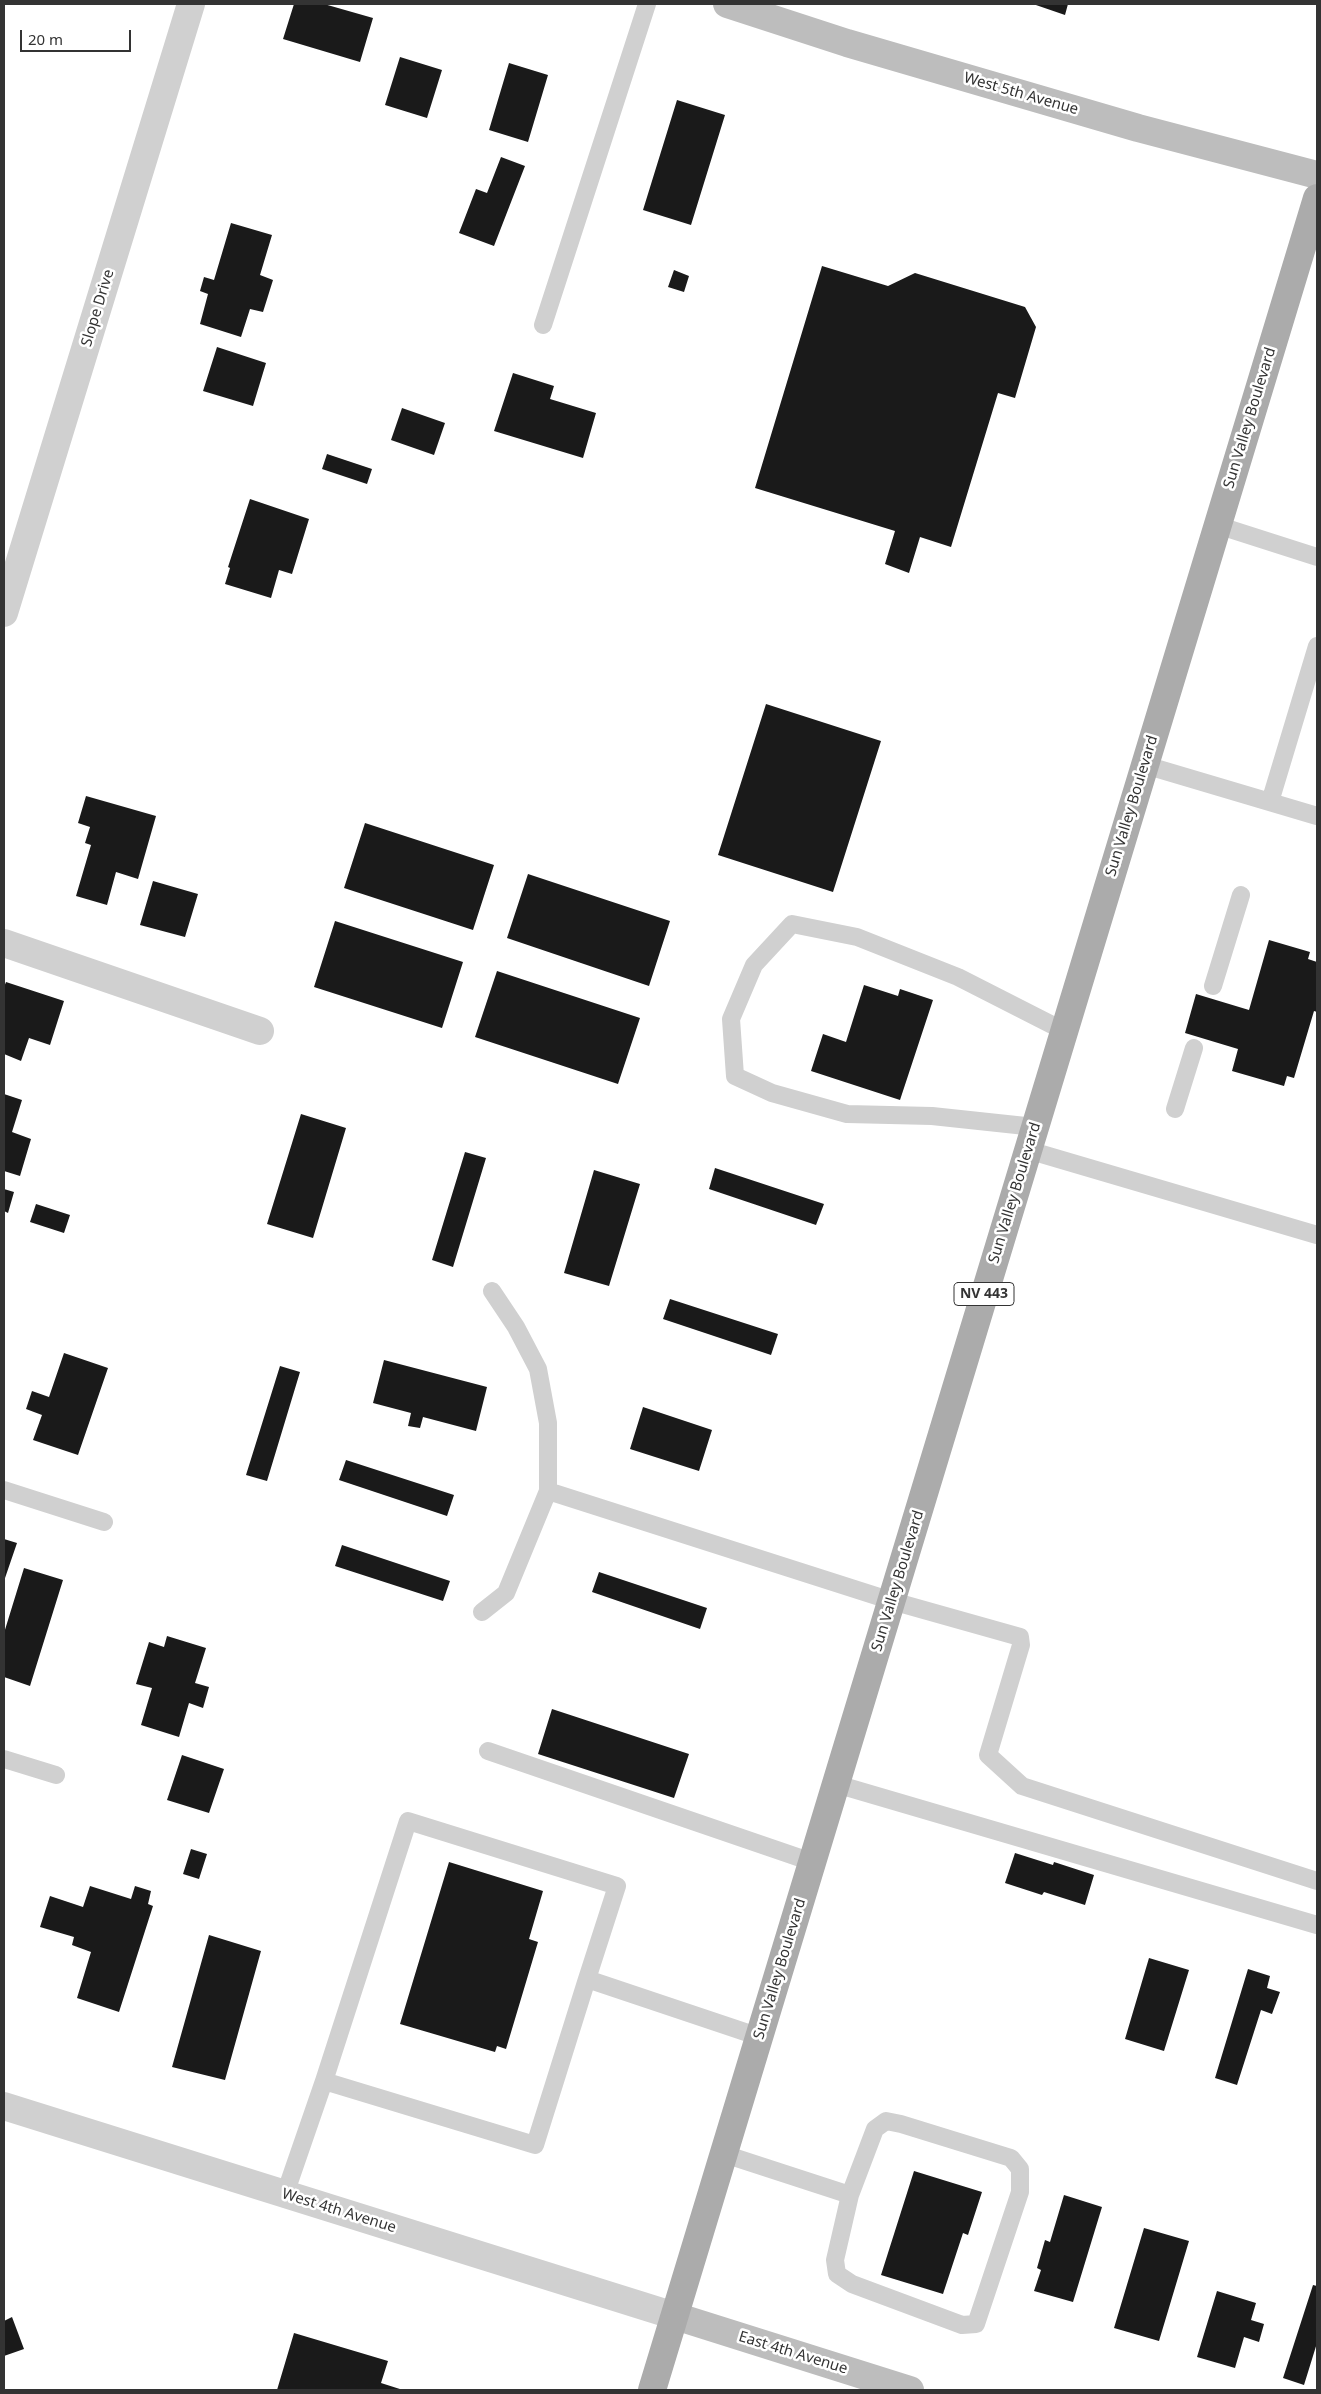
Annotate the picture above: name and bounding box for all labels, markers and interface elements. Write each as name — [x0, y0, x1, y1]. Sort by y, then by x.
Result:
scale bar — [22, 20, 134, 52]
text: 20 m — [28, 29, 63, 49]
street label: West 5th Avenue — [962, 69, 1080, 119]
street label: Slope Drive — [78, 267, 118, 349]
street label: Sun Valley Boulevard — [1220, 345, 1280, 491]
street label: Sun Valley Boulevard — [1102, 733, 1162, 879]
street label: Sun Valley Boulevard — [985, 1120, 1045, 1266]
road number: NV 443 — [954, 1282, 1014, 1306]
street label: Sun Valley Boulevard — [868, 1508, 928, 1654]
street label: Sun Valley Boulevard — [750, 1896, 810, 2042]
street label: West 4th Avenue — [280, 2185, 398, 2237]
street label: East 4th Avenue — [736, 2328, 850, 2378]

